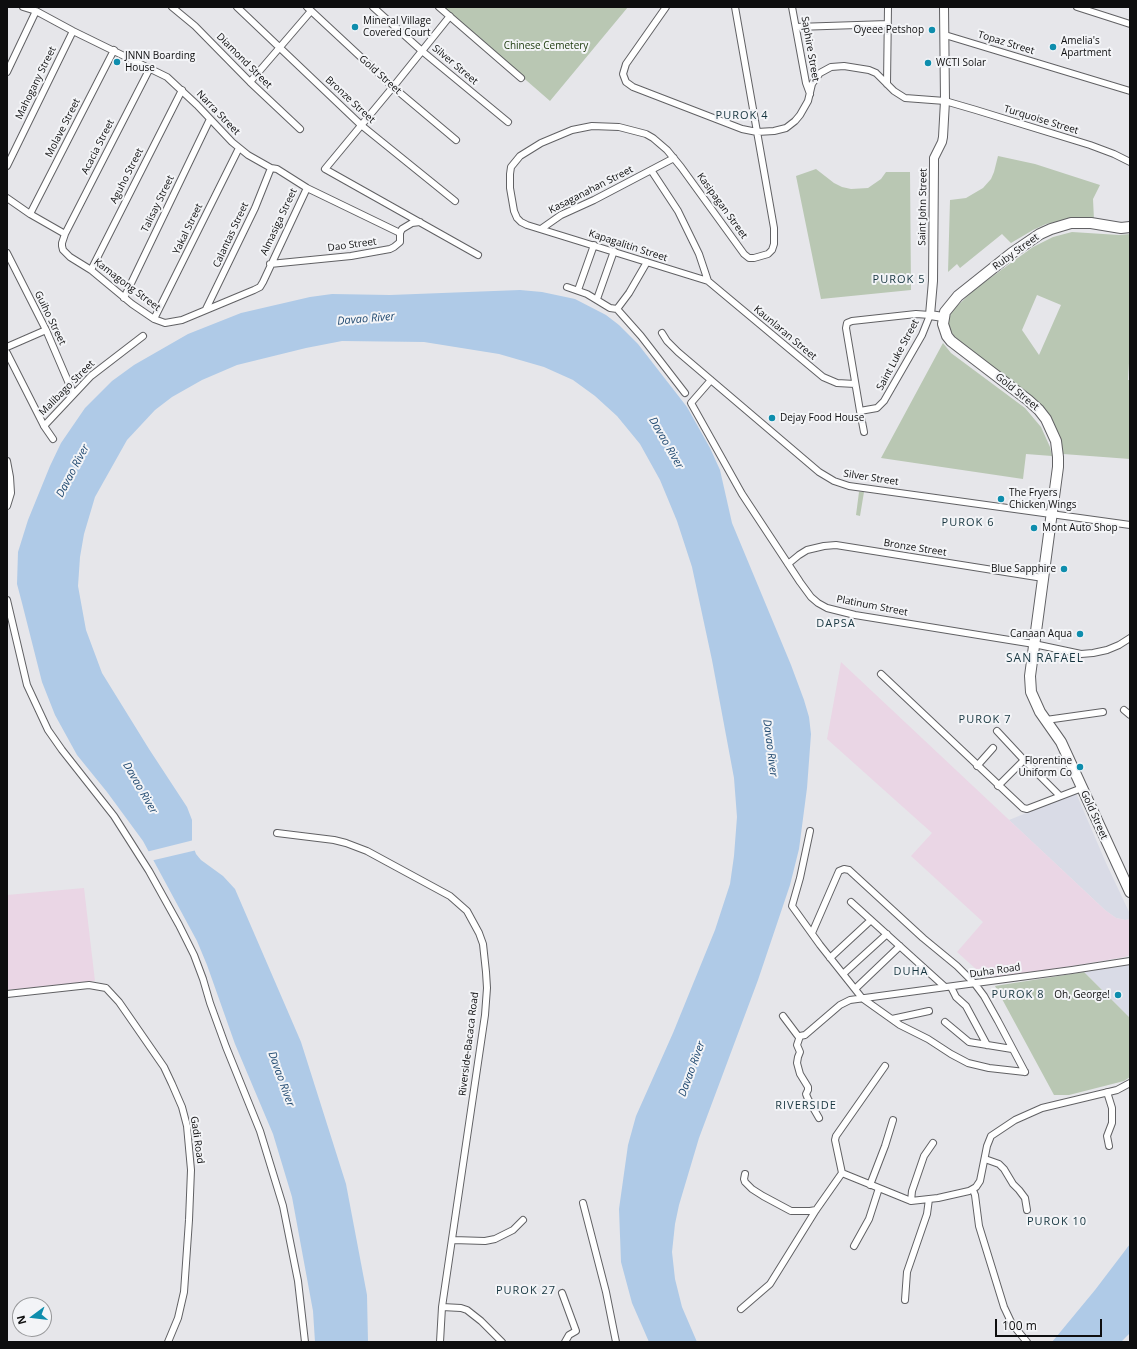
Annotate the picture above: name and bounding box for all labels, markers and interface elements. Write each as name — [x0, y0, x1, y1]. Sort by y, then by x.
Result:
place label: Mineral Village Covered Court — [363, 15, 431, 38]
street label: Saphire Street — [798, 15, 822, 83]
marker: Mineral Village Covered Court — [350, 22, 360, 32]
place label: Oyeee Petshop — [854, 24, 924, 36]
marker: Oyeee Petshop — [927, 25, 937, 35]
street label: Topaz Street — [976, 29, 1036, 57]
street label: Diamond Street — [214, 31, 274, 91]
place label: Amelia's Apartment — [1061, 35, 1111, 58]
park label: Chinese Cemetery — [504, 40, 588, 52]
street label: Silver Street — [430, 42, 480, 88]
marker: Amelia's Apartment — [1048, 42, 1058, 52]
street label: Mahogany Street — [13, 45, 59, 121]
place label: JNNN Boarding House — [125, 50, 195, 74]
street label: Gold Street — [356, 53, 404, 97]
marker: JNNN Boarding House — [112, 57, 122, 67]
place label: WCTI Solar — [936, 57, 986, 69]
marker: WCTI Solar — [923, 58, 933, 68]
street label: Bronze Street — [323, 74, 377, 126]
street label: Narra Street — [194, 88, 242, 138]
street label: Molave Street — [43, 97, 83, 159]
street label: Turquoise Street — [1002, 103, 1080, 137]
district label: PUROK 4 — [716, 109, 768, 123]
street label: Acacia Street — [79, 118, 117, 176]
street label: Aguho Street — [108, 146, 146, 206]
street label: Kasaganahan Street — [547, 164, 635, 216]
street label: Saint John Street — [916, 168, 930, 246]
street label: Kasipagan Street — [694, 171, 750, 241]
street label: Talisay Street — [139, 174, 177, 234]
street label: Almasiga Street — [258, 187, 300, 257]
street label: Calantas Street — [211, 201, 251, 269]
street label: Yakal Street — [171, 202, 205, 256]
street label: Kapagalitin Street — [587, 228, 669, 264]
street label: Ruby Street — [991, 231, 1041, 273]
street label: Dao Street — [327, 236, 377, 254]
street label: Kamagong Street — [91, 256, 163, 314]
district label: PUROK 5 — [873, 273, 925, 287]
street label: Guiho Street — [32, 289, 68, 347]
street label: Kaunlaran Street — [751, 303, 819, 363]
water label: Davao River — [337, 310, 395, 328]
street label: Saint Luke Street — [874, 317, 922, 393]
street label: Malibago Street — [37, 358, 97, 418]
street label: Gold Street — [993, 371, 1041, 413]
place label: Dejay Food House — [780, 412, 864, 424]
marker: Dejay Food House — [767, 413, 777, 423]
water label: Davao River — [646, 415, 686, 471]
water label: Davao River — [54, 442, 92, 500]
street label: Silver Street — [843, 468, 899, 488]
place label: The Fryers Chicken Wings — [1009, 487, 1076, 510]
marker: The Fryers Chicken Wings — [996, 494, 1006, 504]
district label: PUROK 6 — [942, 516, 994, 530]
place label: Mont Auto Shop — [1042, 522, 1118, 534]
marker: Mont Auto Shop — [1029, 523, 1039, 533]
street label: Bronze Street — [883, 537, 947, 559]
place label: Blue Sapphire — [991, 563, 1056, 575]
marker: Blue Sapphire — [1059, 564, 1069, 574]
street label: Platinum Street — [835, 593, 909, 619]
district label: DAPSA — [816, 617, 856, 631]
place label: Canaan Aqua — [1010, 628, 1072, 640]
marker: Canaan Aqua — [1075, 629, 1085, 639]
district label: SAN RAFAEL — [1006, 652, 1084, 666]
district label: PUROK 7 — [959, 713, 1011, 727]
water label: Davao River — [760, 718, 780, 778]
place label: Florentine Uniform Co — [1018, 755, 1072, 778]
water label: Davao River — [120, 760, 160, 816]
marker: Florentine Uniform Co — [1075, 762, 1085, 772]
street label: Gold Street — [1078, 789, 1110, 841]
street label: Duha Road — [969, 961, 1021, 981]
district label: DUHA — [893, 965, 929, 979]
district label: PUROK 8 — [992, 988, 1044, 1002]
place label: Oh, George! — [1054, 989, 1110, 1001]
marker: Oh, George! — [1113, 990, 1123, 1000]
street label: Riverside-Bacaca Road — [457, 991, 481, 1097]
water label: Davao River — [676, 1040, 708, 1098]
water label: Davao River — [265, 1050, 297, 1108]
district label: RIVERSIDE — [775, 1099, 837, 1113]
street label: Gadi Road — [188, 1115, 206, 1165]
district label: PUROK 10 — [1027, 1215, 1087, 1229]
district label: PUROK 27 — [496, 1284, 556, 1298]
north arrow — [12, 1297, 52, 1337]
scale bar — [997, 1311, 1104, 1337]
text: N — [12, 1314, 29, 1326]
text: 100 m — [1002, 1317, 1037, 1334]

